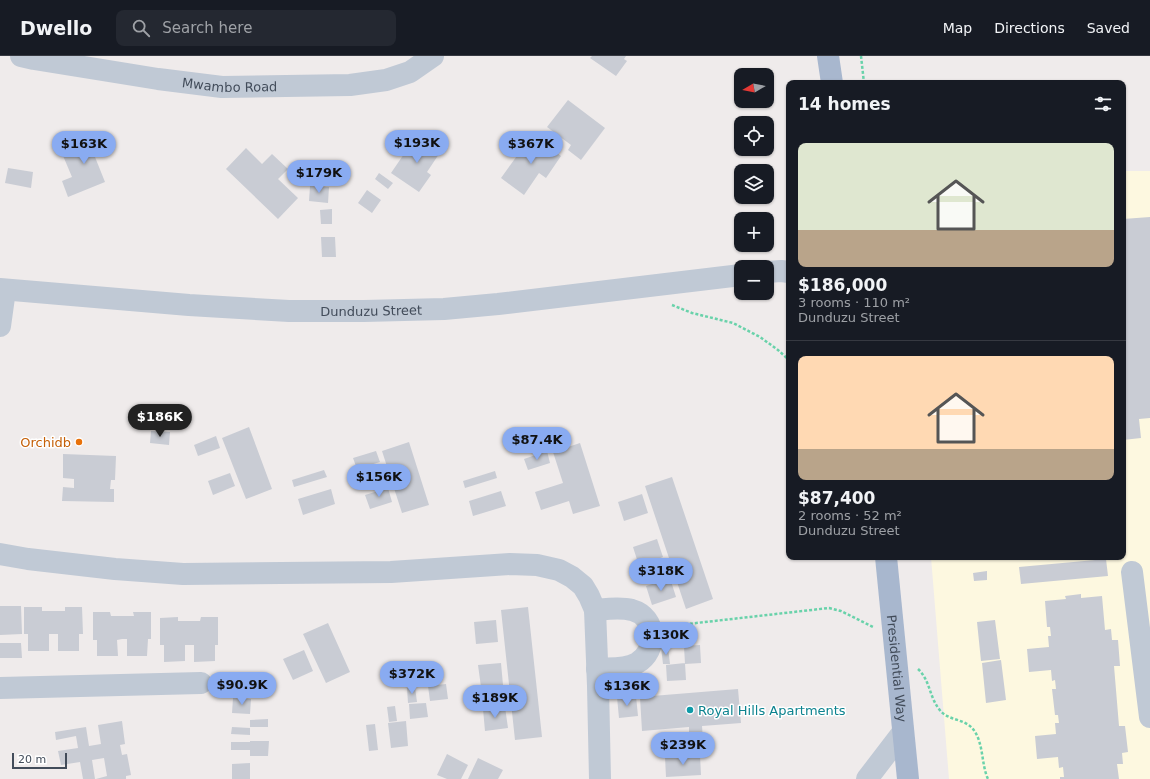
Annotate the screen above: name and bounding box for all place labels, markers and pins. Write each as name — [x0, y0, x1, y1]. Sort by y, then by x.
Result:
pin: $193K — [389, 130, 445, 164]
pin: $163K — [56, 131, 112, 165]
pin: $367K — [503, 131, 559, 165]
pin: $179K — [291, 160, 347, 194]
pin: $186K — [132, 404, 188, 438]
pin: $87.4K — [504, 427, 570, 461]
place label: Orchidb — [20, 435, 71, 450]
marker: Orchidb — [74, 437, 84, 447]
pin: $156K — [351, 464, 407, 498]
pin: $318K — [633, 558, 689, 592]
pin: $130K — [638, 622, 694, 656]
pin: $372K — [384, 661, 440, 695]
pin: $90.9K — [209, 672, 275, 706]
pin: $136K — [599, 673, 655, 707]
pin: $189K — [467, 685, 523, 719]
place label: Royal Hills Apartments — [698, 703, 846, 718]
marker: Royal Hills Apartments — [685, 705, 695, 715]
pin: $239K — [655, 732, 711, 766]

